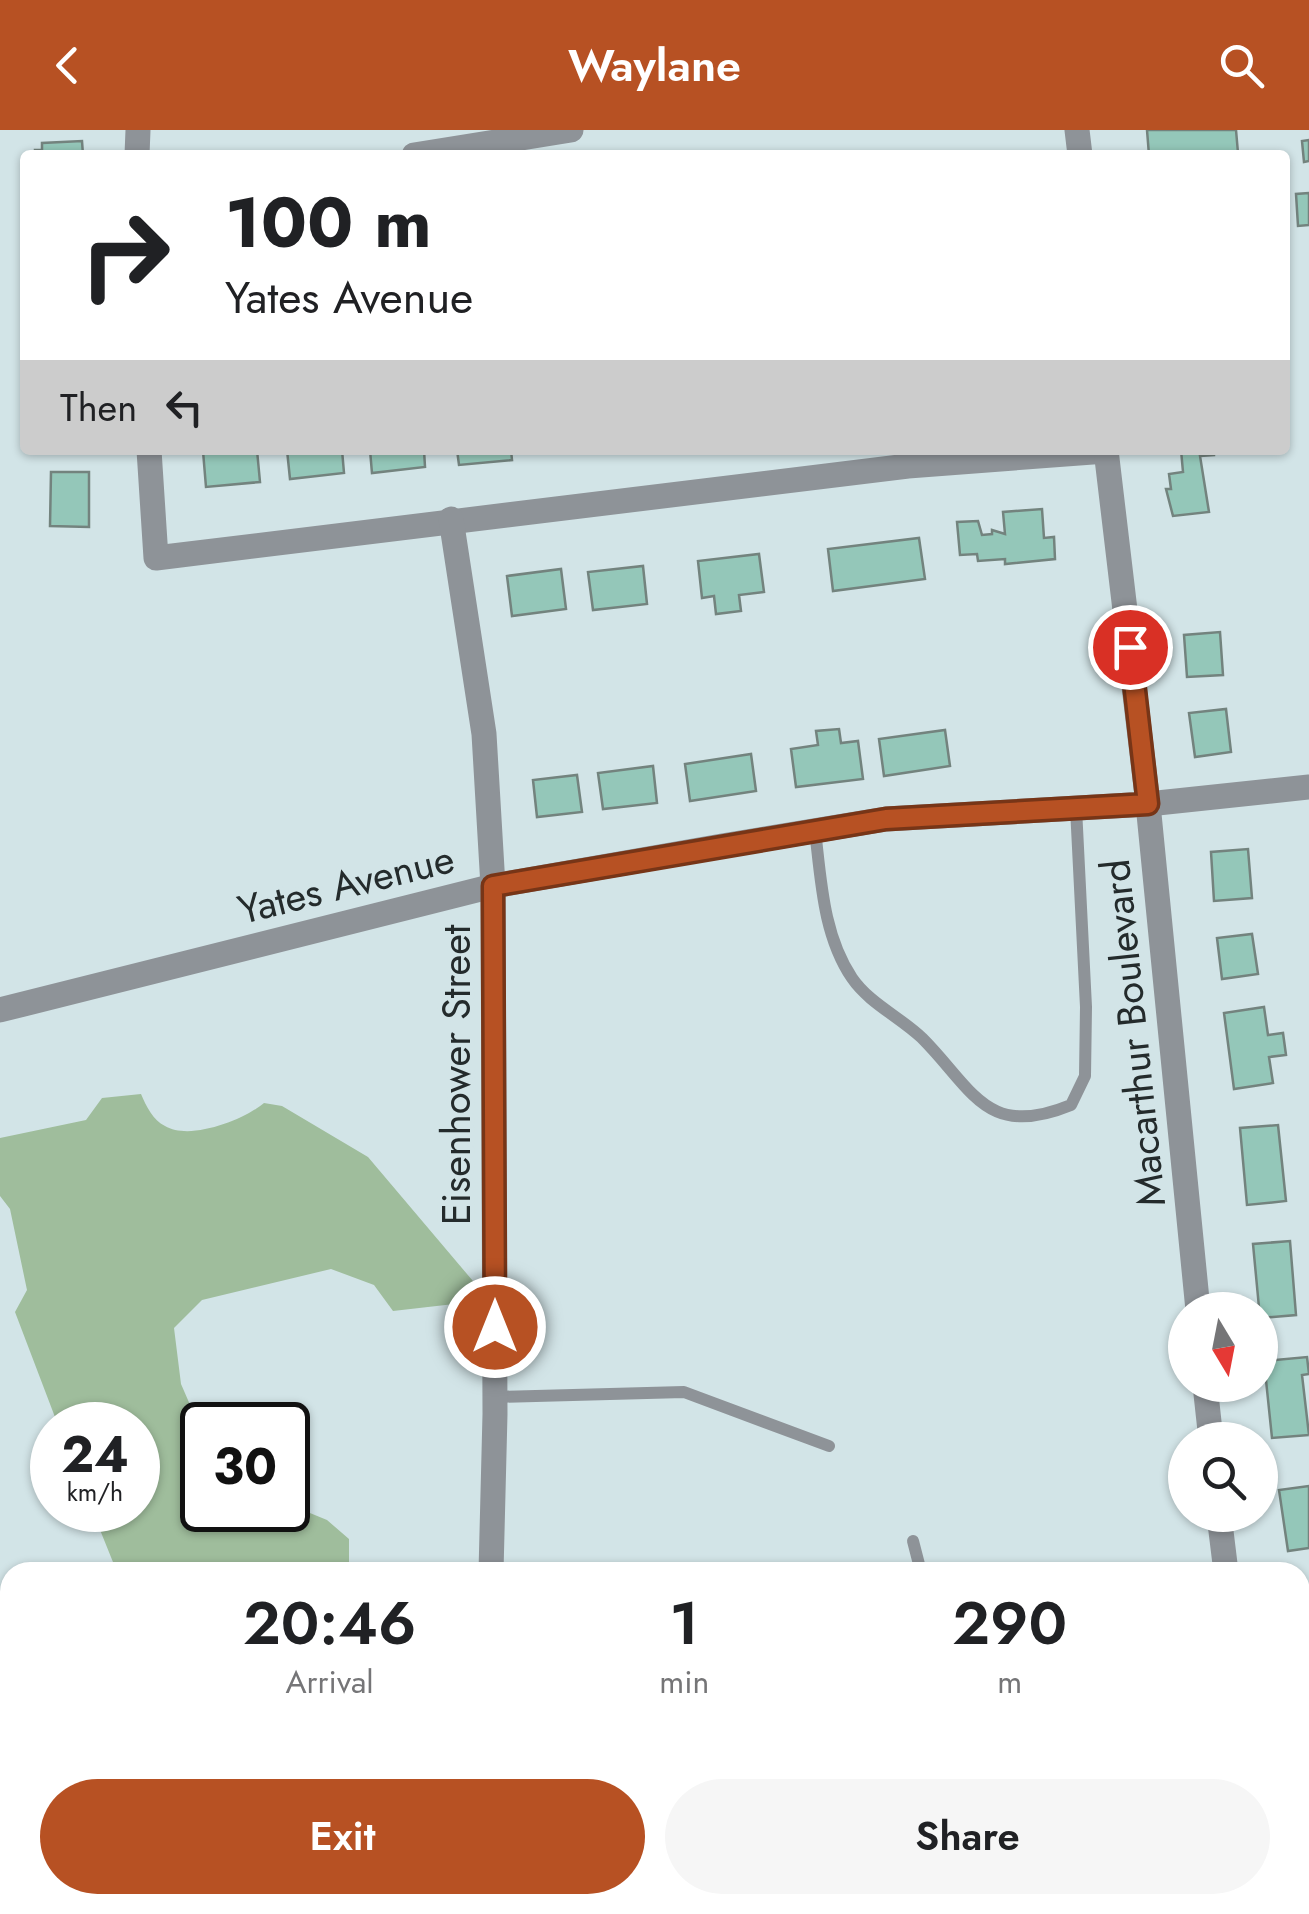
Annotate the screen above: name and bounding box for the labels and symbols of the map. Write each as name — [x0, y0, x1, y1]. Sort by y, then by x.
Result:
pin — [1088, 605, 1173, 690]
street label: Yates Avenue — [232, 829, 460, 939]
street label: Macarthur Boulevard — [1086, 857, 1180, 1209]
street label: Eisenhower Street — [427, 924, 485, 1225]
position arrow — [443, 1275, 547, 1379]
north arrow — [1168, 1292, 1278, 1402]
speed limit sign: 30 — [180, 1402, 310, 1532]

